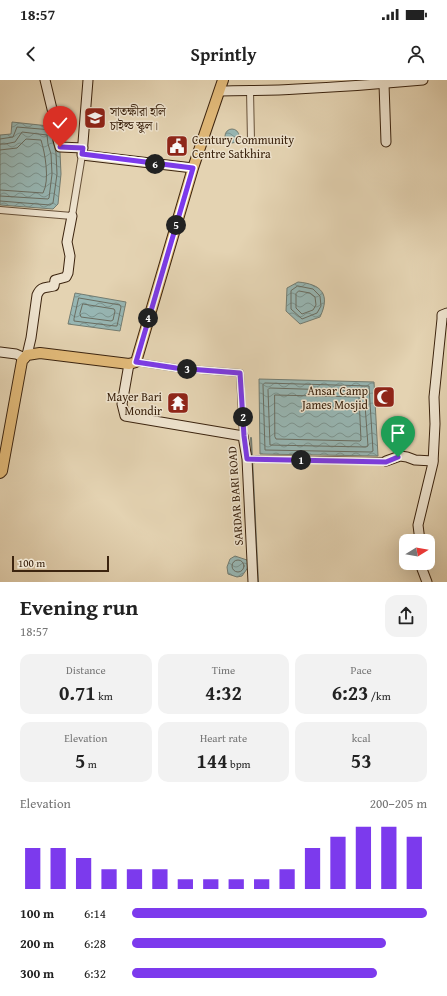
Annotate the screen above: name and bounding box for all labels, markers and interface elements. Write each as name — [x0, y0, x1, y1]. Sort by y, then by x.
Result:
text: 18:57 — [20, 4, 55, 25]
text: Sprintly — [191, 41, 256, 68]
icon: back — [20, 43, 42, 65]
icon: person — [405, 43, 427, 65]
place label: সাতক্ষীরা হলি চাইল্ড স্কুল। — [109, 103, 166, 134]
school or university icon: সাতক্ষীরা হলি চাইল্ড স্কুল। — [82, 105, 108, 131]
pin — [43, 106, 77, 147]
icon: check — [49, 112, 71, 134]
place label: Century Community Centre Satkhira — [192, 131, 294, 162]
public building icon: Century Community Centre Satkhira — [164, 133, 190, 159]
pin: 6 — [145, 154, 165, 174]
text: 6 — [152, 156, 158, 172]
pin: 5 — [166, 215, 186, 235]
text: 5 — [173, 217, 179, 233]
pin: 4 — [138, 308, 158, 328]
text: 4 — [145, 310, 151, 326]
pin: 3 — [177, 359, 197, 379]
text: 3 — [184, 361, 190, 377]
place label: Ansar Camp James Mosjid — [300, 382, 369, 413]
mosque icon: Ansar Camp James Mosjid — [371, 384, 397, 410]
place label: Mayer Bari Mondir — [107, 388, 163, 419]
temple icon: Mayer Bari Mondir — [165, 390, 191, 416]
pin: 2 — [233, 407, 253, 427]
text: 2 — [240, 409, 246, 425]
pin — [381, 416, 415, 457]
icon: arrive — [387, 422, 409, 444]
street label: SARDAR BARI ROAD — [223, 446, 247, 546]
pin: 1 — [291, 450, 311, 470]
text: 1 — [298, 452, 304, 468]
north arrow — [399, 534, 435, 570]
map controls — [399, 534, 435, 570]
scale bar — [12, 554, 109, 573]
text: 100 m — [18, 555, 45, 571]
text: Evening run — [20, 591, 138, 623]
button: share — [385, 595, 427, 637]
text: 18:57 — [20, 622, 48, 641]
text: Distance — [66, 662, 106, 678]
text: Time — [212, 662, 235, 678]
text: Pace — [351, 662, 372, 678]
text: 0.71 — [59, 678, 96, 707]
text: 4:32 — [205, 678, 242, 707]
text: 6:23 — [332, 678, 368, 707]
text: km — [96, 688, 113, 704]
text: /km — [368, 688, 391, 704]
text: Elevation — [64, 730, 107, 746]
text: Heart rate — [200, 730, 247, 746]
text: kcal — [352, 730, 371, 746]
text: 5 — [75, 746, 85, 775]
text: 144 — [196, 746, 228, 775]
text: 53 — [351, 746, 372, 775]
text: m — [85, 756, 97, 772]
text: bpm — [228, 756, 251, 772]
text: Elevation — [20, 794, 71, 813]
text: 200–205 m — [370, 794, 427, 813]
text: 100 m — [20, 904, 54, 923]
text: 6:14 — [84, 904, 106, 923]
text: 200 m — [20, 934, 54, 953]
text: 6:28 — [84, 934, 106, 953]
text: 300 m — [20, 964, 54, 983]
text: 6:32 — [84, 964, 106, 983]

